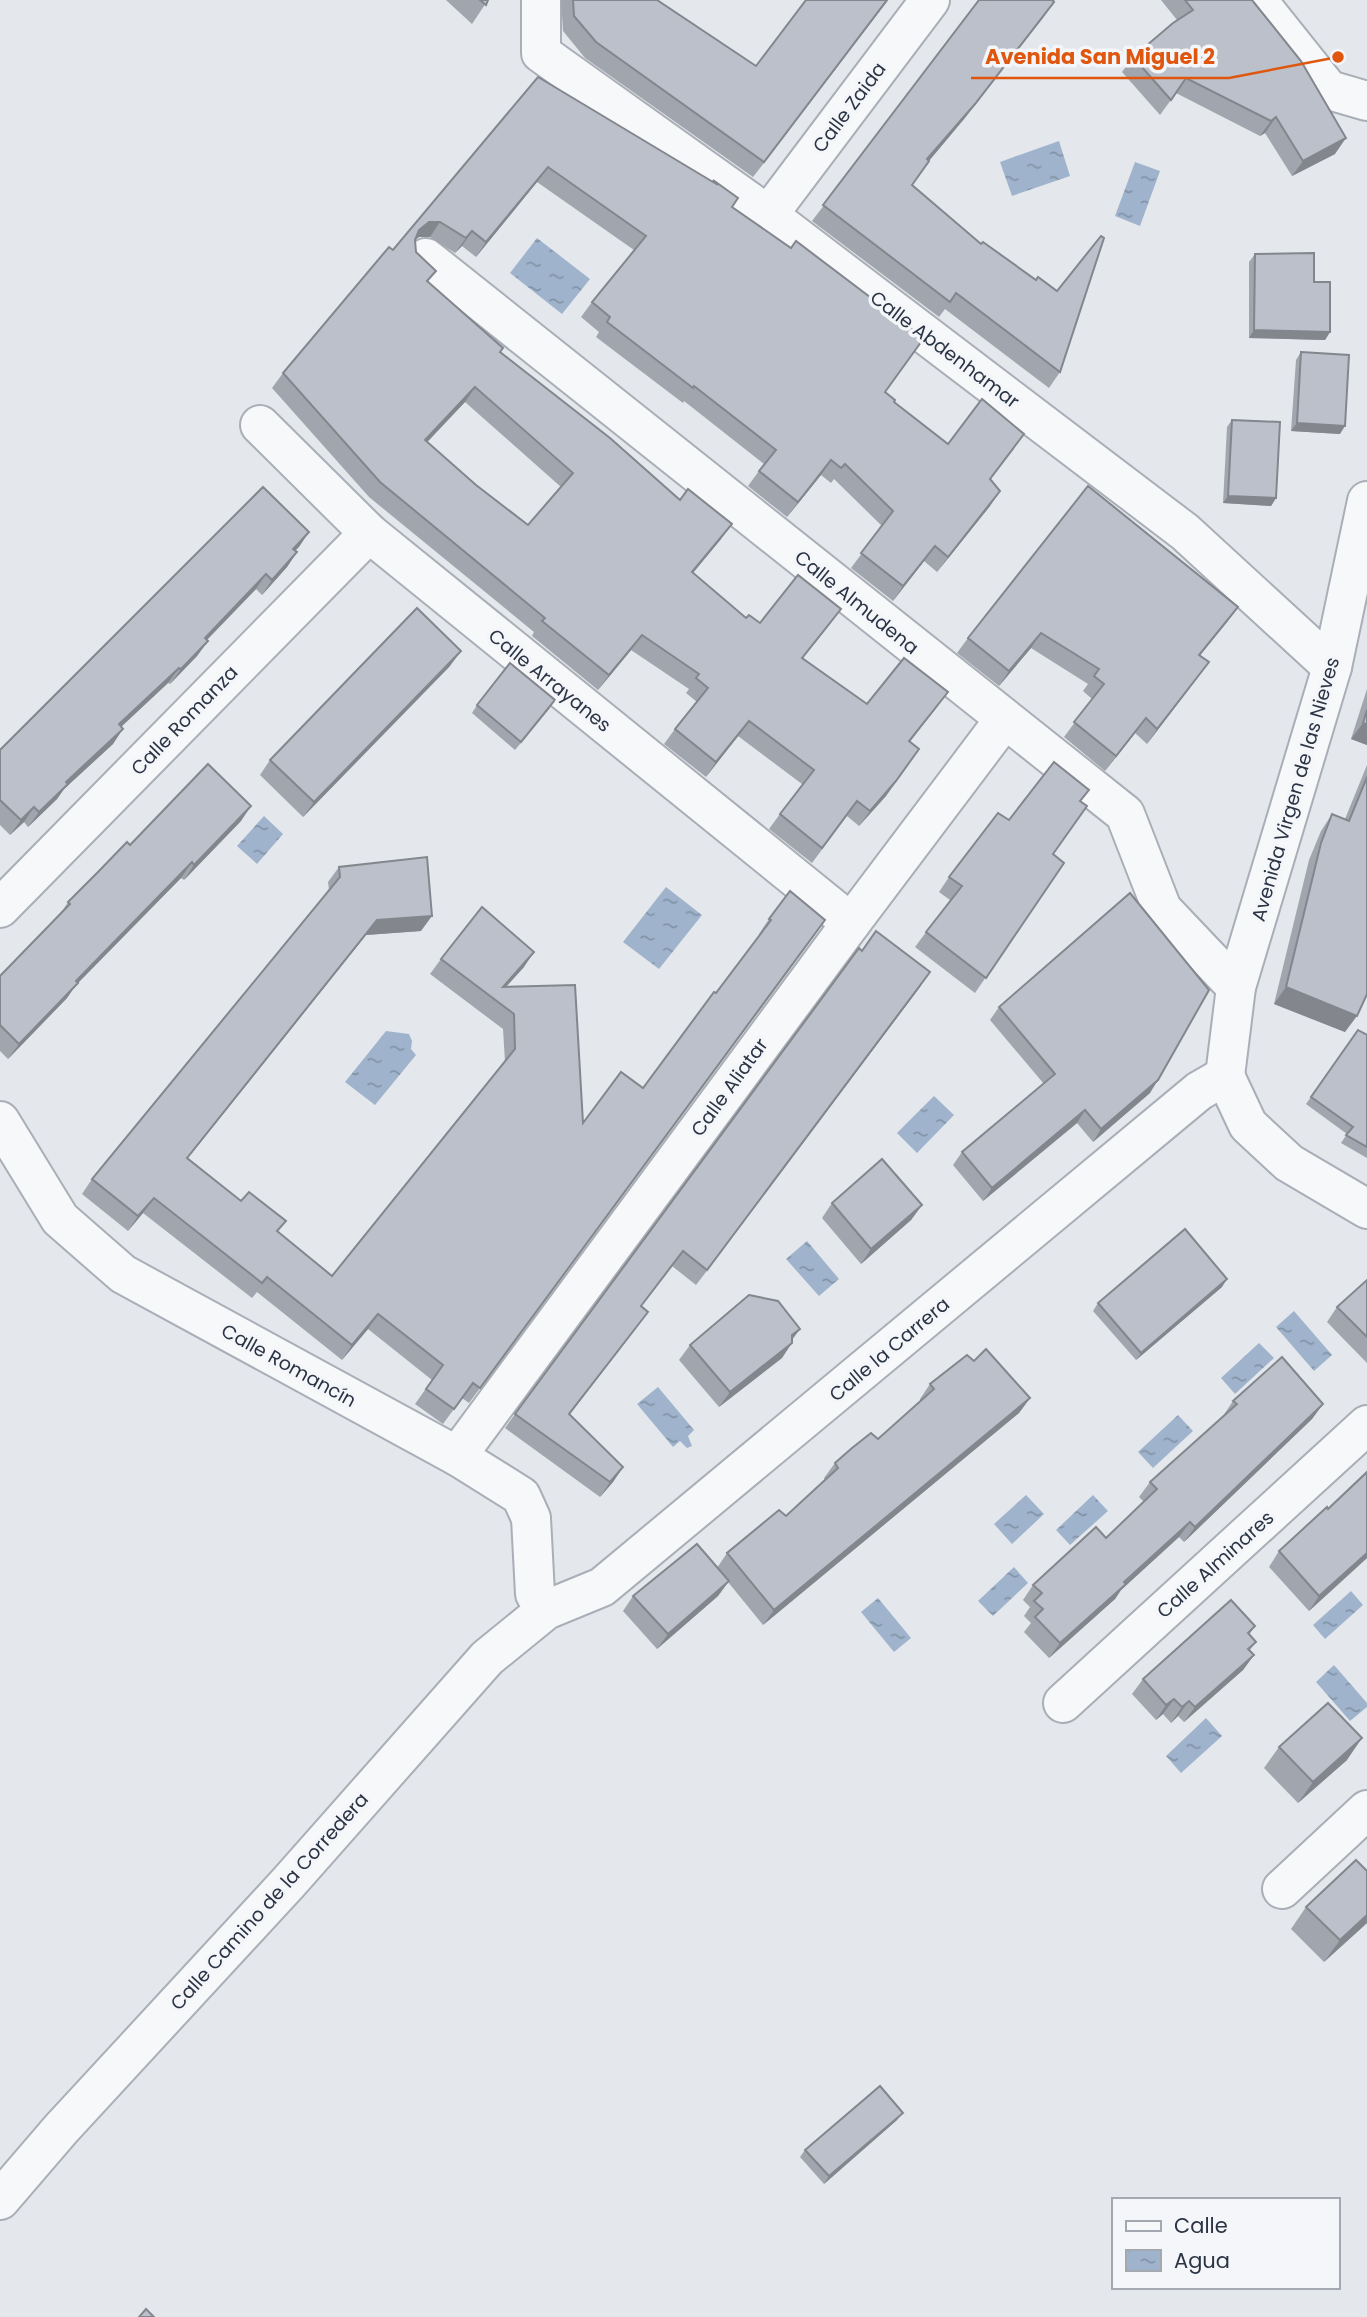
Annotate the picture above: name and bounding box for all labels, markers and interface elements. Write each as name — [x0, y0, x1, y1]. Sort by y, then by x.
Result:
callout: Avenida San Miguel 2 — [971, 36, 1229, 78]
text: Avenida San Miguel 2 — [985, 42, 1215, 71]
street label: Calle Zaida — [806, 56, 892, 158]
street label: Calle Abdenhamar — [864, 284, 1025, 415]
street label: Calle Almudena — [789, 544, 924, 661]
street label: Calle Arrayanes — [483, 622, 617, 738]
street label: Avenida Virgen de las Nieves — [1245, 654, 1346, 924]
street label: Calle Romanza — [125, 659, 244, 781]
street label: Calle Aliatar — [685, 1033, 774, 1142]
street label: Calle la Carrera — [823, 1291, 955, 1408]
street label: Calle Romancín — [216, 1317, 361, 1414]
street label: Calle Alminares — [1151, 1504, 1280, 1624]
street label: Calle Camino de la Corredera — [164, 1787, 375, 2016]
legend — [1112, 2198, 1339, 2289]
text: Calle — [1174, 2211, 1228, 2240]
text: Agua — [1174, 2246, 1230, 2275]

